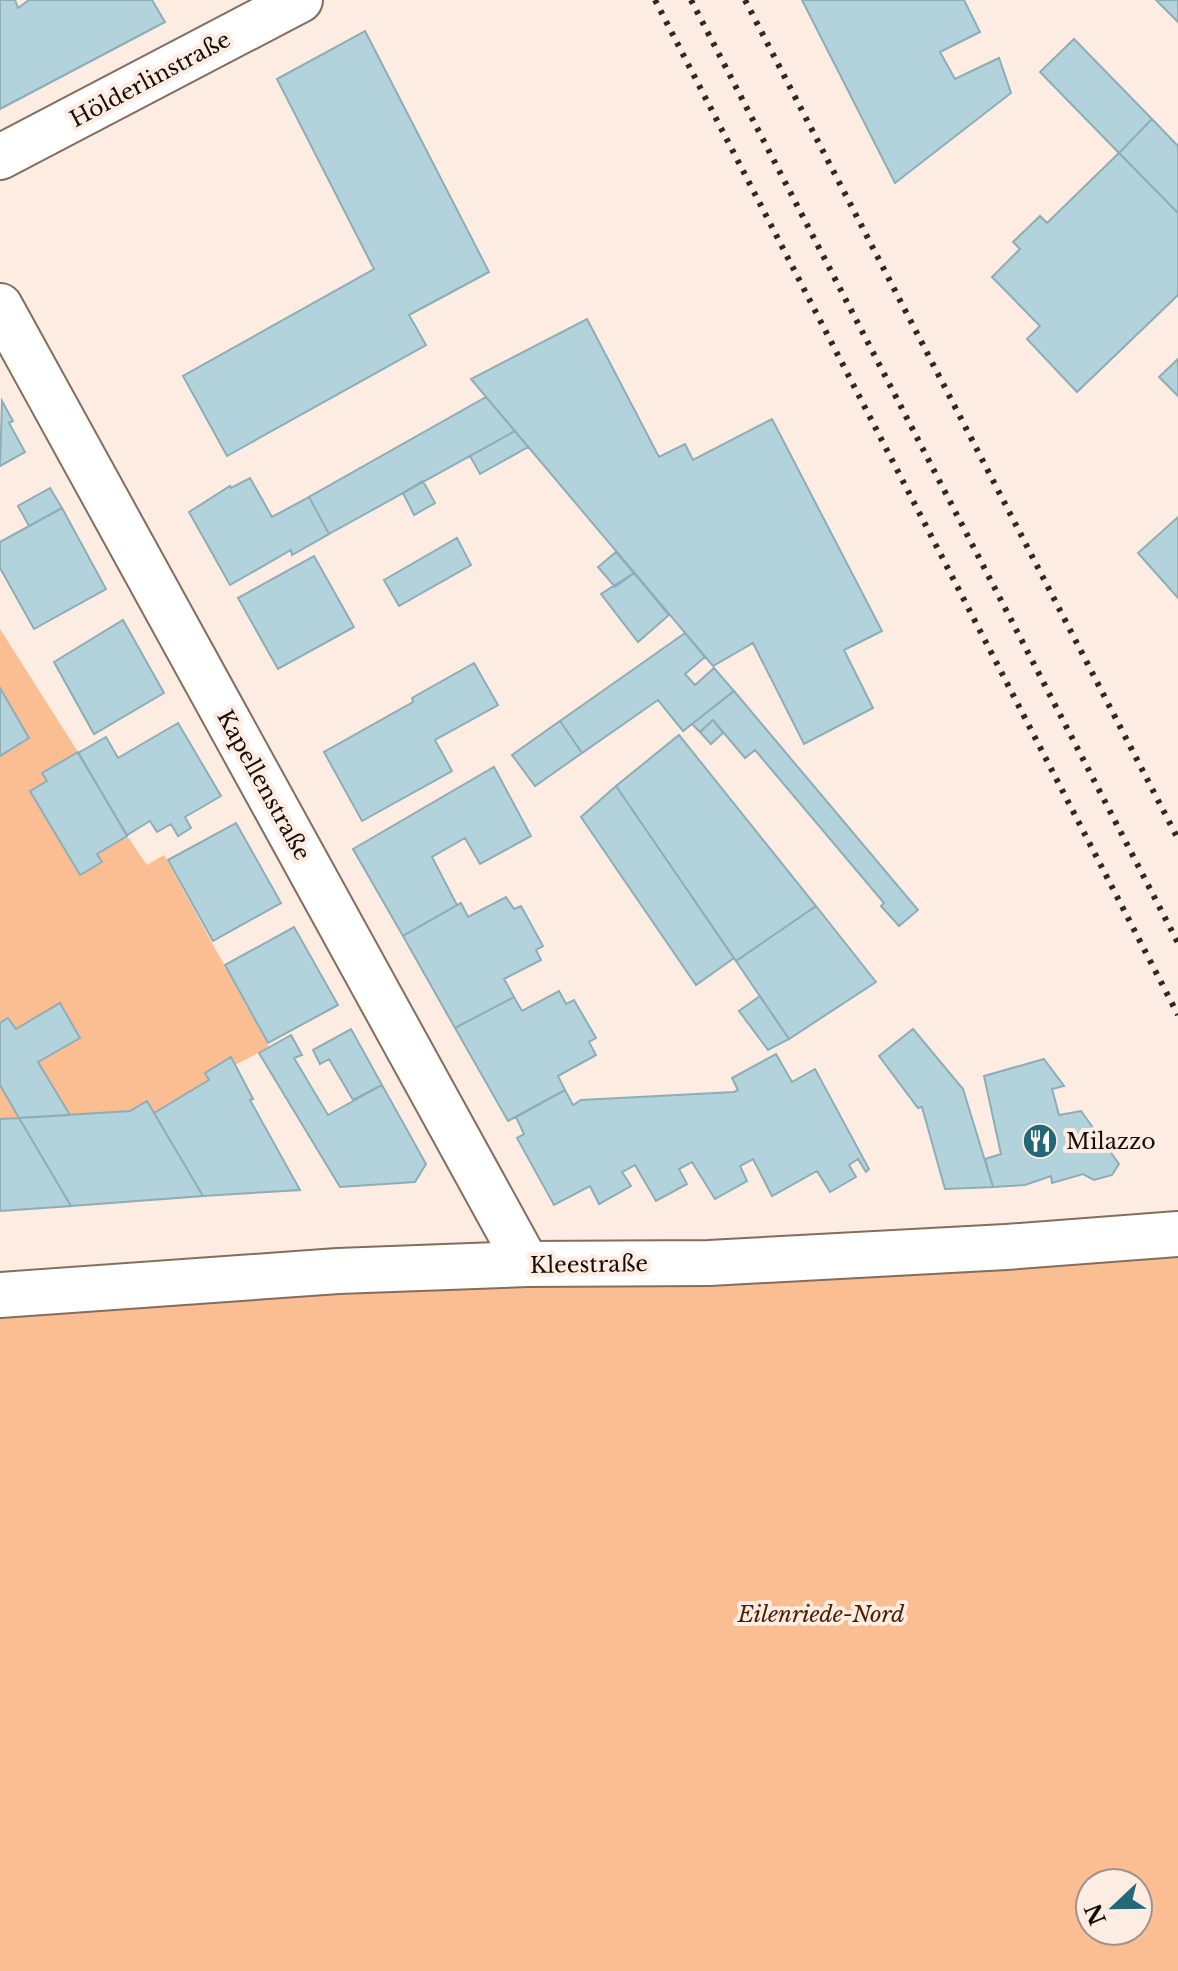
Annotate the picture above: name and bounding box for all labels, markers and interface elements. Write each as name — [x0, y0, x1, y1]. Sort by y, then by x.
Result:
street label: Hölderlinstraße — [65, 26, 235, 133]
street label: Kapellenstraße — [211, 705, 316, 865]
restaurant icon: Milazzo — [1021, 1122, 1059, 1160]
place label: Milazzo — [1066, 1128, 1156, 1155]
street label: Kleestraße — [530, 1250, 648, 1279]
park label: Eilenriede-Nord — [737, 1601, 905, 1628]
north arrow — [1074, 1867, 1154, 1947]
text: N — [1079, 1899, 1112, 1929]

